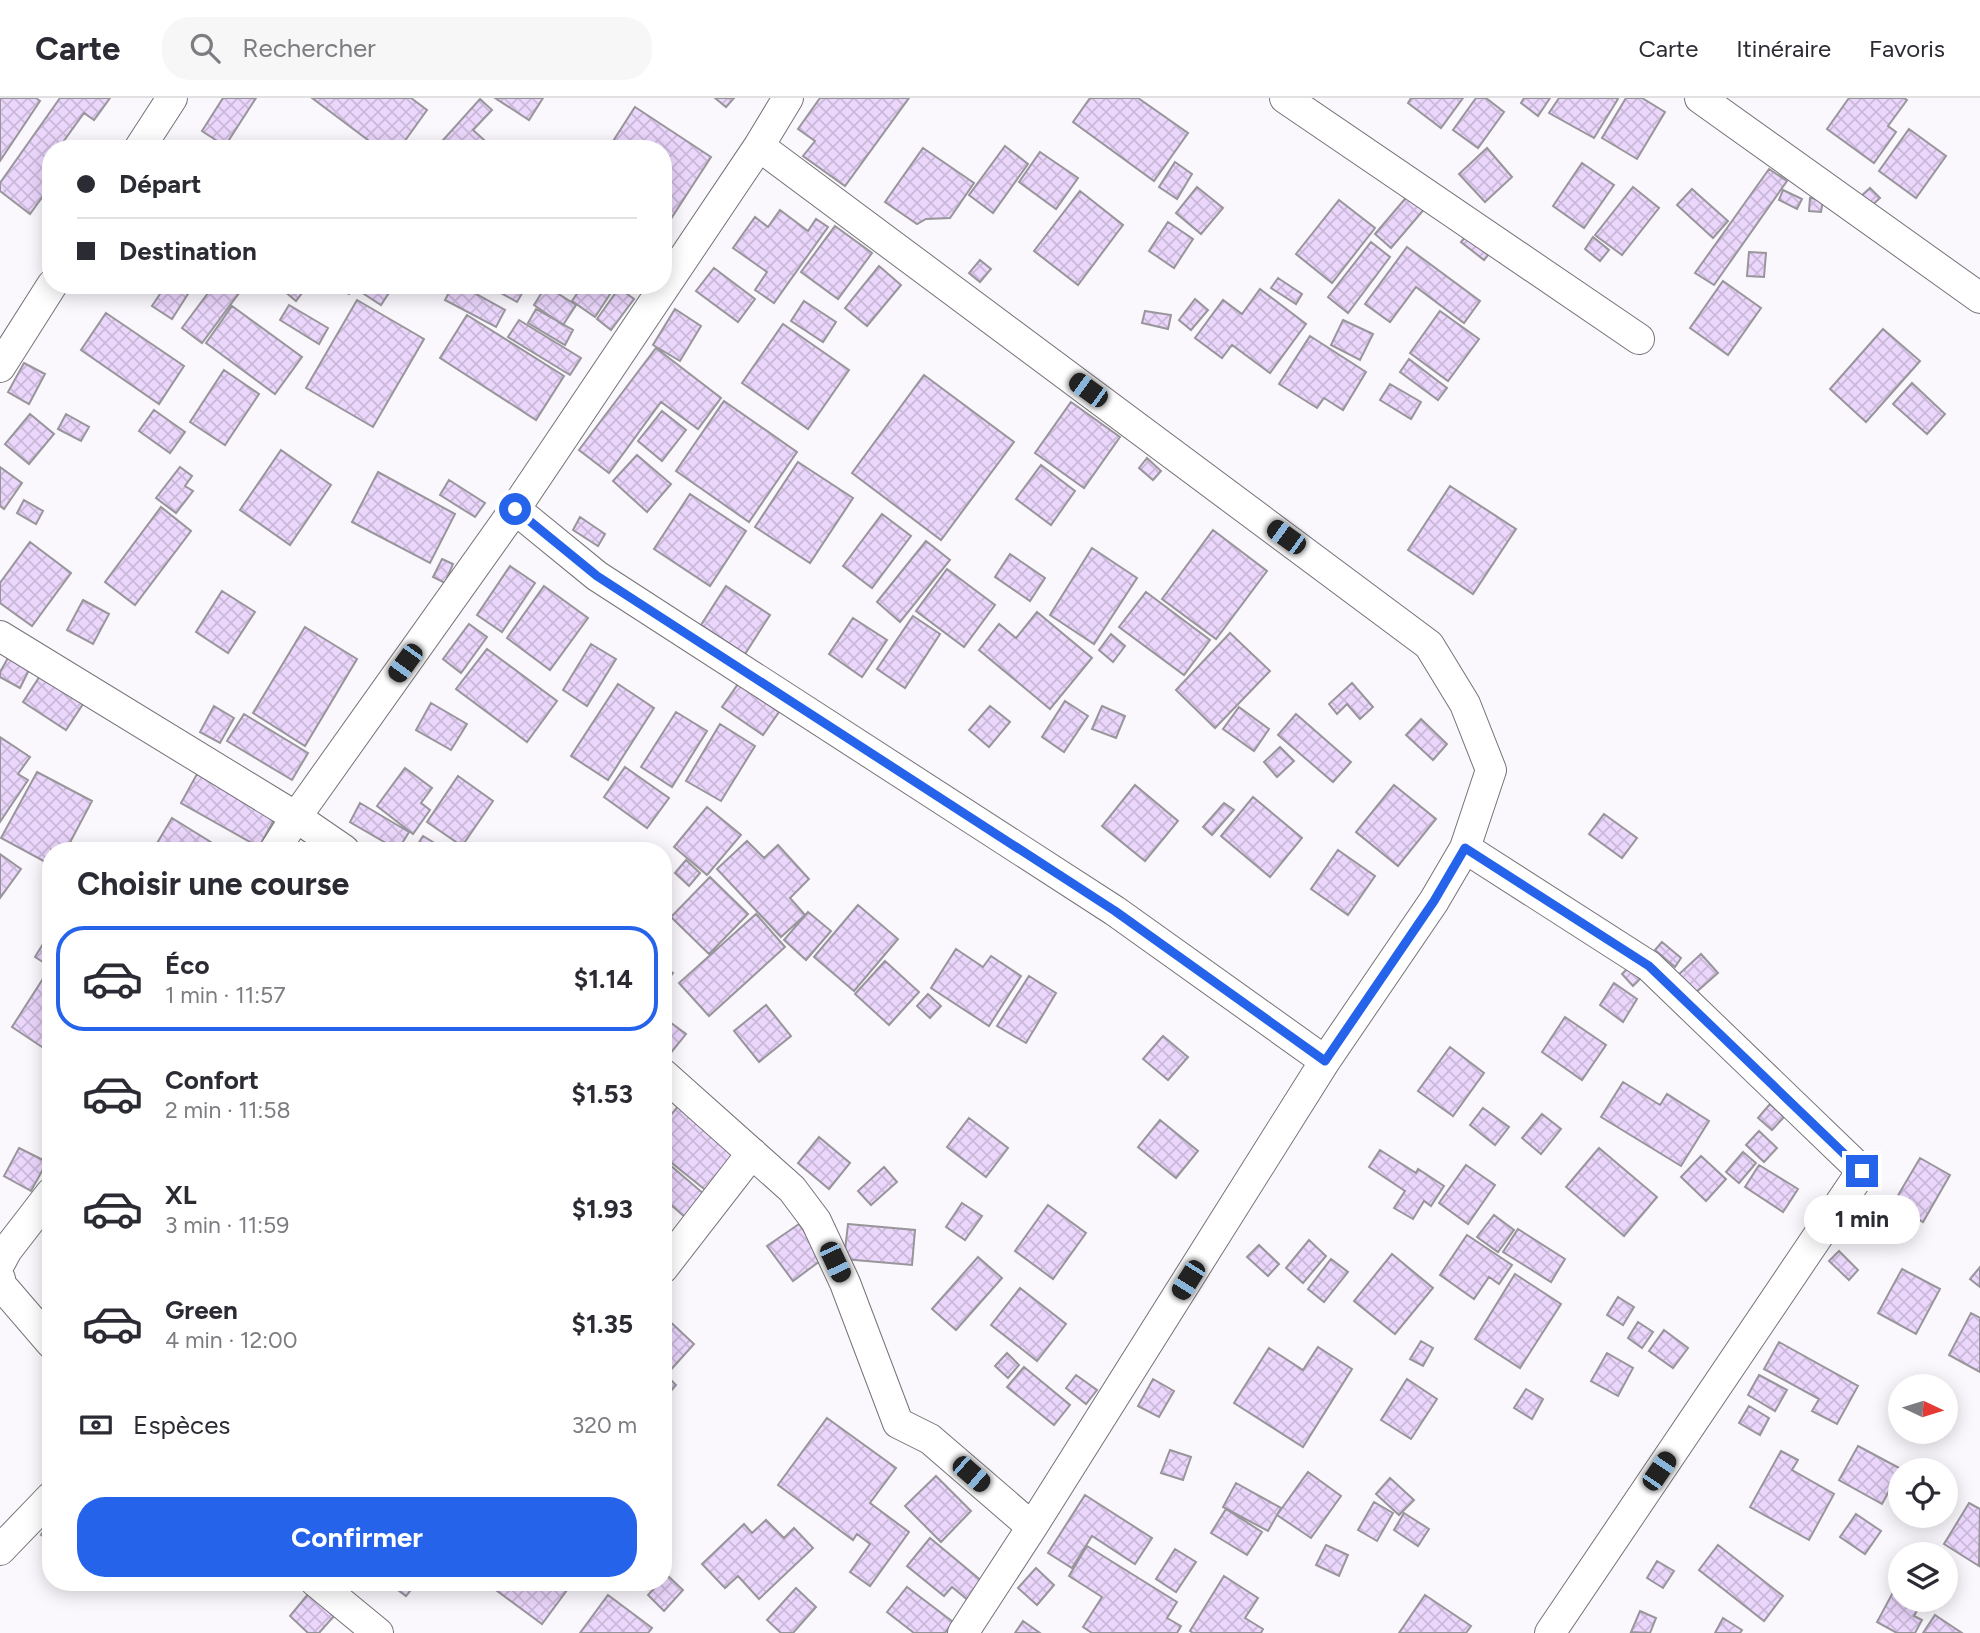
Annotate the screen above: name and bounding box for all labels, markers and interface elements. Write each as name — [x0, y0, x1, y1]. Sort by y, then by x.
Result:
search box — [162, 17, 652, 80]
text: Carte — [35, 29, 120, 68]
icon: search — [186, 29, 224, 67]
text: Rechercher — [242, 32, 376, 64]
text: Carte — [1638, 34, 1698, 63]
text: Itinéraire — [1736, 34, 1831, 63]
text: Favoris — [1869, 34, 1945, 63]
text: Départ — [119, 168, 201, 200]
text: Destination — [119, 235, 257, 267]
car — [1065, 369, 1112, 411]
route start — [499, 493, 531, 525]
car — [1263, 516, 1310, 558]
car — [385, 640, 426, 686]
text: Choisir une course — [77, 865, 349, 903]
icon: car — [81, 947, 144, 1010]
text: Éco — [165, 949, 210, 981]
text: $1.14 — [574, 963, 633, 995]
text: 1 min · 11:57 — [165, 981, 286, 1009]
icon: car — [81, 1062, 144, 1125]
text: Confort — [165, 1064, 259, 1096]
text: $1.53 — [572, 1078, 633, 1110]
text: 2 min · 11:58 — [165, 1096, 291, 1124]
route end — [1846, 1155, 1878, 1187]
icon: car — [81, 1177, 144, 1240]
text: XL — [165, 1179, 197, 1211]
text: $1.93 — [572, 1193, 633, 1225]
callout: 1 min — [1804, 1196, 1920, 1244]
text: 1 min — [1835, 1205, 1889, 1233]
text: 3 min · 11:59 — [165, 1211, 289, 1239]
car — [817, 1239, 854, 1285]
car — [1168, 1257, 1209, 1303]
icon: car — [81, 1292, 144, 1355]
text: Green — [165, 1294, 238, 1326]
text: $1.35 — [572, 1308, 633, 1340]
text: 4 min · 12:00 — [165, 1326, 298, 1354]
north arrow — [1888, 1374, 1958, 1444]
map controls — [1888, 1374, 1958, 1612]
icon: cash — [77, 1406, 115, 1444]
text: Espèces — [133, 1409, 230, 1441]
text: 320 m — [572, 1411, 637, 1439]
car — [1639, 1448, 1680, 1494]
car — [949, 1452, 994, 1496]
button: locate — [1888, 1458, 1958, 1528]
button: Confirmer — [77, 1497, 637, 1577]
button: layers — [1888, 1542, 1958, 1612]

